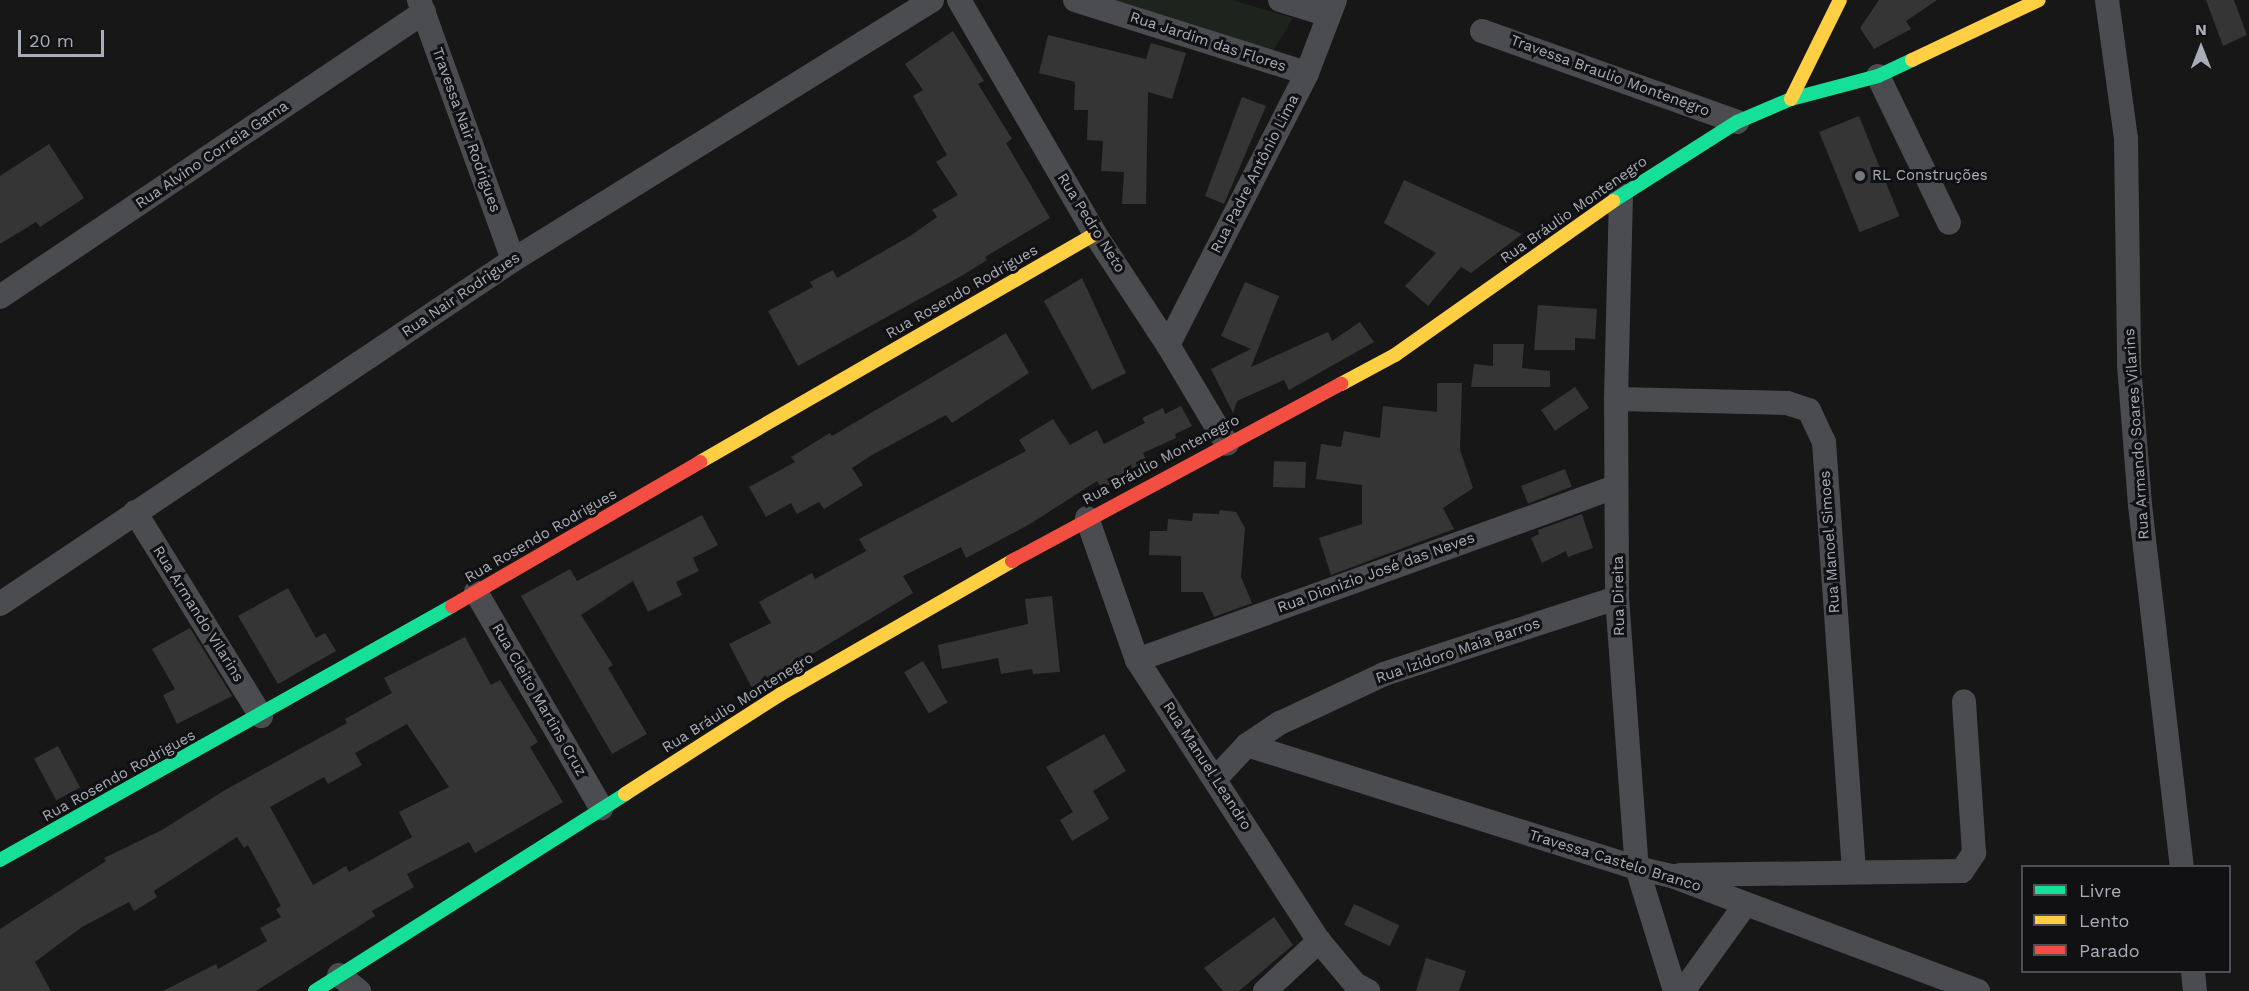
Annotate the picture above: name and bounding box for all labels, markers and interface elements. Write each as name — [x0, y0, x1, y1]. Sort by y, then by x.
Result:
street label: Rua Jardim das Flores — [1127, 8, 1289, 76]
scale bar — [21, 18, 106, 56]
north arrow — [2171, 18, 2231, 78]
text: N — [2195, 20, 2207, 39]
text: 20 m — [29, 30, 74, 51]
street label: Travessa Braulio Montenegro — [1508, 31, 1712, 121]
street label: Travessa Nair Rodrigues — [428, 45, 504, 215]
street label: Rua Padre Antônio Lima — [1207, 91, 1303, 257]
street label: Rua Alvino Correia Gama — [132, 97, 292, 213]
street label: Rua Bráulio Montenegro — [1497, 152, 1651, 268]
place label: RL Construções — [1872, 167, 1988, 185]
marker: RL Construções — [1853, 169, 1867, 183]
street label: Rua Pedro Neto — [1053, 170, 1129, 276]
street label: Rua Rosendo Rodrigues — [883, 241, 1041, 343]
street label: Rua Nair Rodrigues — [398, 249, 524, 341]
street label: Rua Armando Soares Vilarins — [2121, 327, 2153, 541]
street label: Rua Bráulio Montenegro — [1079, 411, 1243, 509]
street label: Rua Manoel Simoes — [1816, 470, 1844, 614]
street label: Rua Rosendo Rodrigues — [462, 485, 620, 587]
street label: Rua Dionizio José das Neves — [1275, 529, 1477, 617]
street label: Rua Armando Vilarins — [148, 542, 248, 686]
street label: Rua Direita — [1609, 555, 1629, 637]
street label: Rua Izidoro Maia Barros — [1373, 614, 1543, 688]
street label: Rua Cleito Martins Cruz — [488, 620, 590, 780]
street label: Rua Bráulio Montenegro — [659, 649, 817, 757]
street label: Rua Manuel Leandro — [1159, 698, 1255, 834]
street label: Rua Rosendo Rodrigues — [39, 726, 199, 826]
street label: Travessa Castelo Branco — [1527, 826, 1703, 896]
legend — [2021, 865, 2231, 973]
text: Livre — [2079, 880, 2121, 901]
text: Lento — [2079, 910, 2129, 931]
text: Parado — [2079, 940, 2140, 961]

